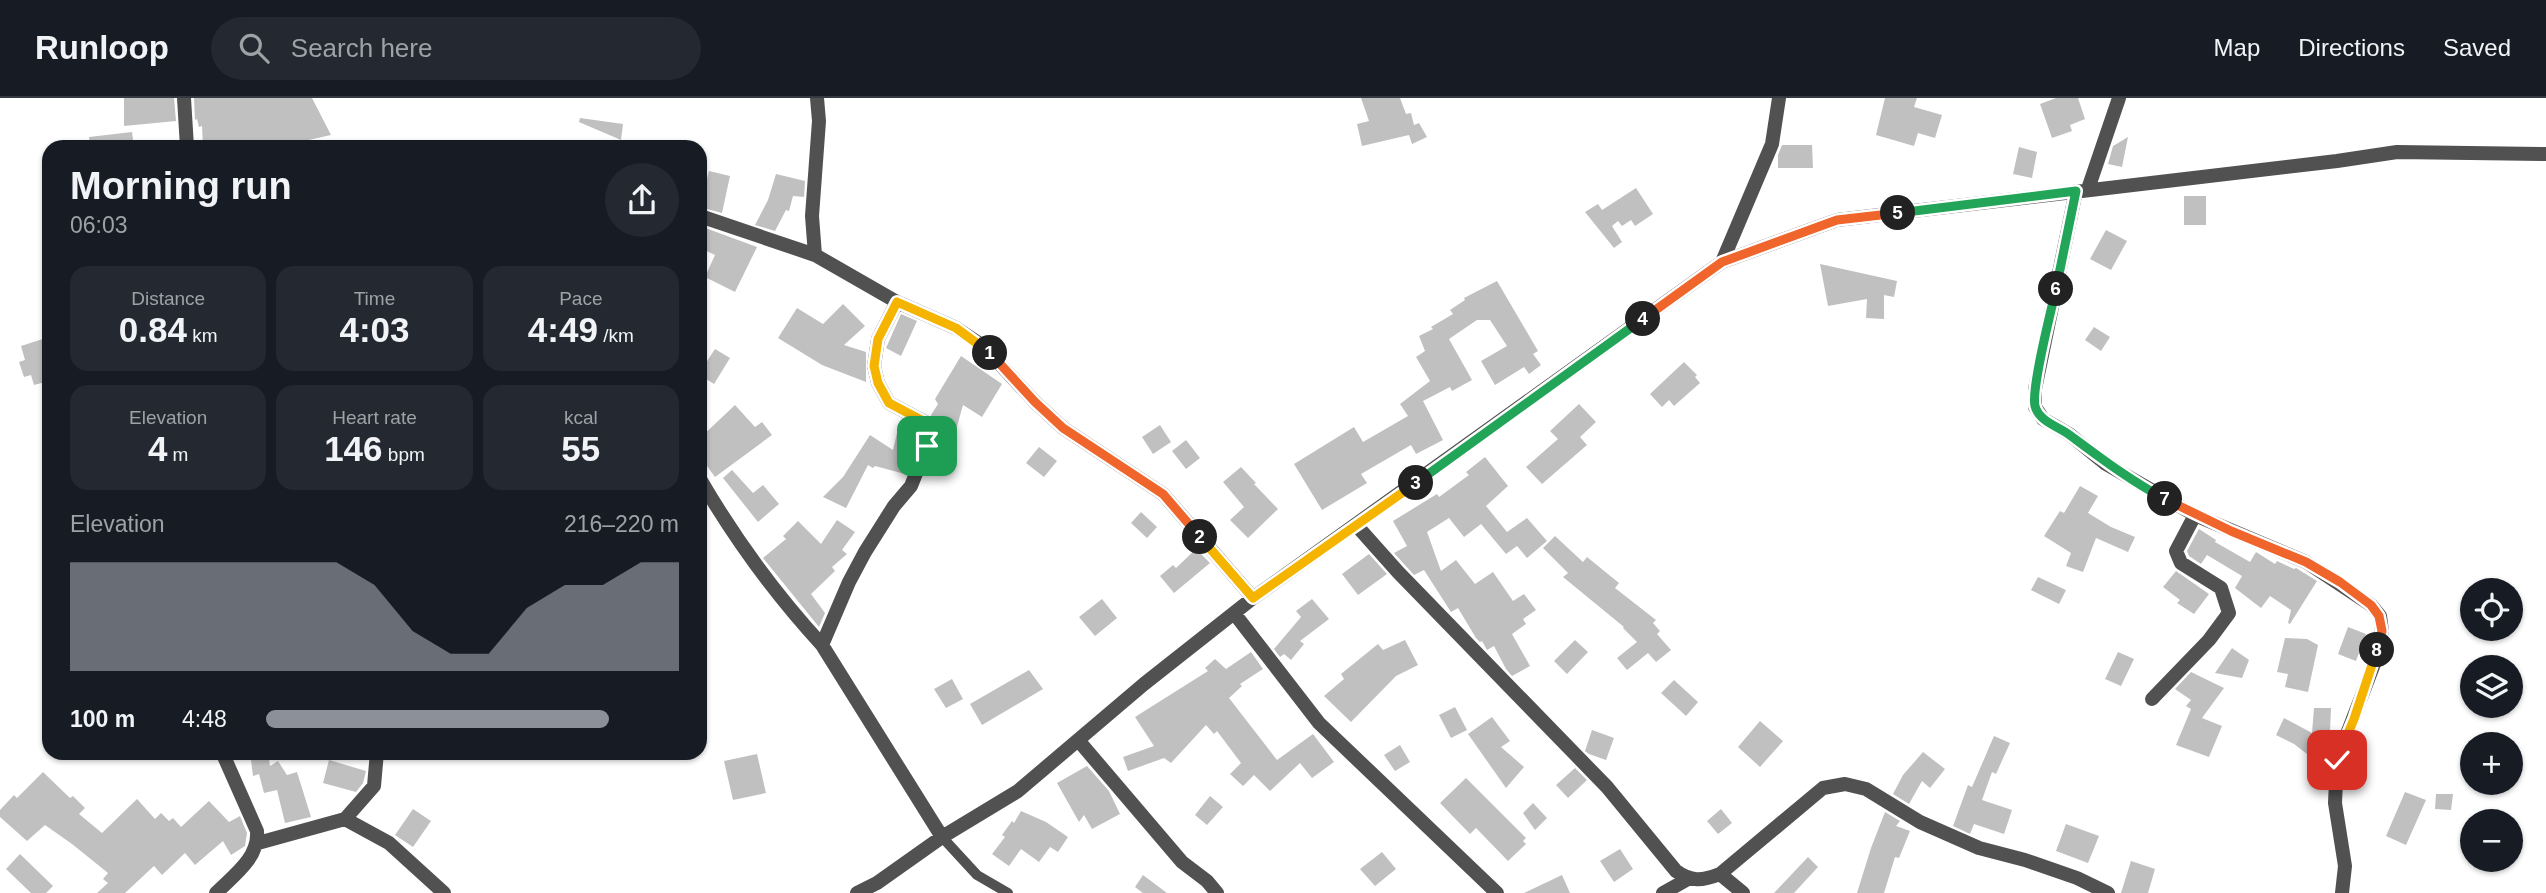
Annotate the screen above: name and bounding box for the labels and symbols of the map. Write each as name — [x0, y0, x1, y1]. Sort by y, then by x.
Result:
pin: 5 — [1881, 195, 1916, 230]
pin: 6 — [2038, 272, 2074, 306]
pin: 4 — [1626, 302, 1660, 336]
pin: 1 — [972, 336, 1007, 370]
pin — [897, 416, 957, 476]
pin: 3 — [1398, 466, 1434, 500]
pin: 7 — [2148, 482, 2182, 516]
pin: 2 — [1182, 520, 1218, 555]
pin: 8 — [2360, 632, 2394, 668]
pin — [2307, 730, 2367, 790]

